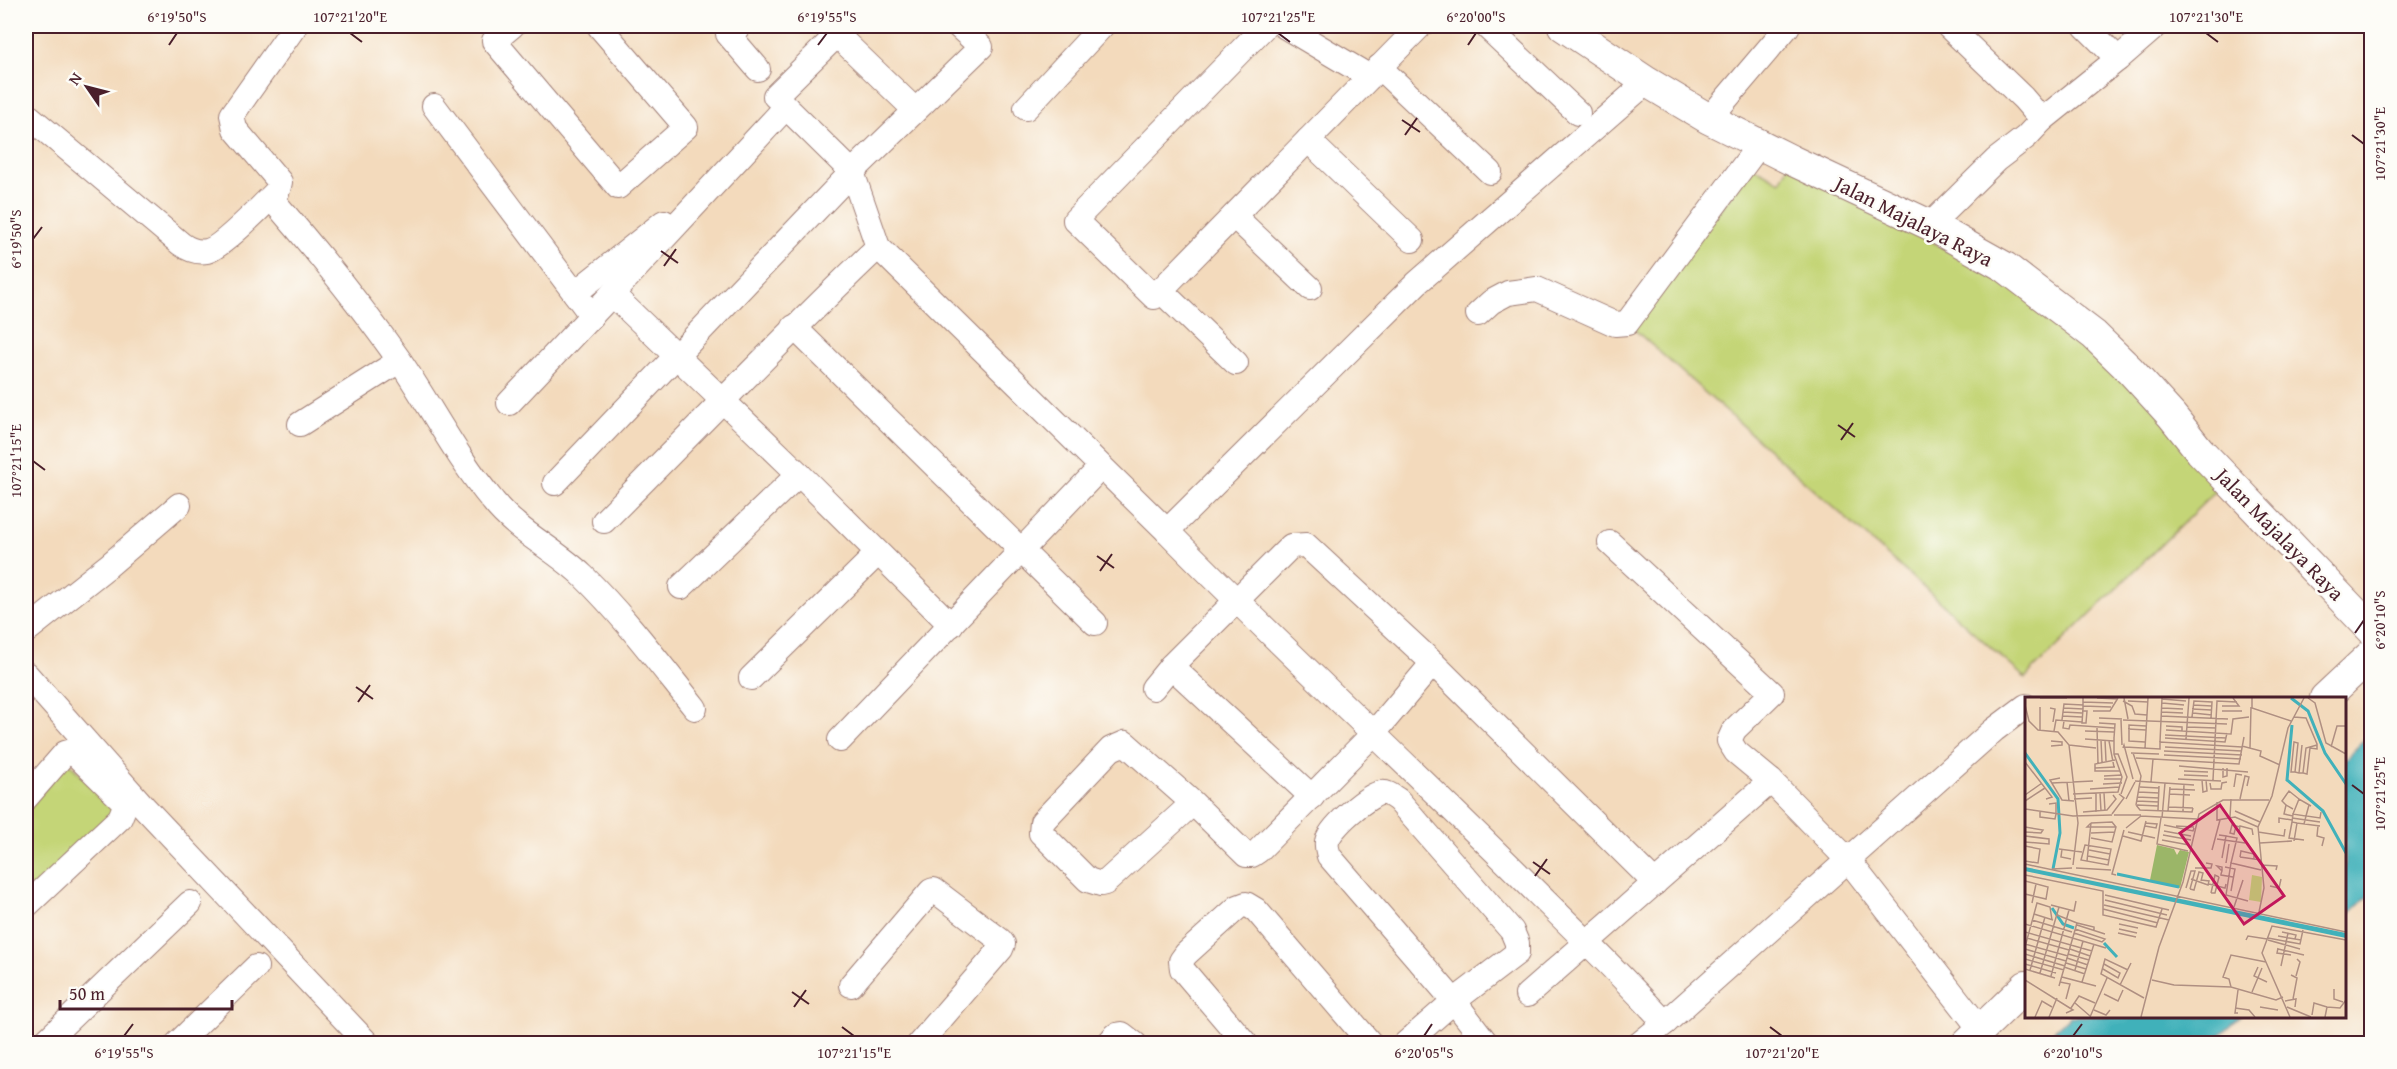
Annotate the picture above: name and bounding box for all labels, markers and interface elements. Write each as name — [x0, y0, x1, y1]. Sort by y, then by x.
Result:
text: 6°19'50"S — [147, 6, 207, 27]
text: 107°21'20"E — [313, 6, 387, 27]
text: 6°19'55"S — [797, 6, 857, 27]
text: 107°21'25"E — [1241, 6, 1315, 27]
text: 6°20'00"S — [1446, 6, 1506, 27]
text: 107°21'30"E — [2169, 6, 2243, 27]
north arrow — [57, 57, 117, 117]
text: N — [62, 67, 88, 90]
text: 107°21'30"E — [2369, 107, 2390, 181]
street label: Jalan Majalaya Raya — [1827, 166, 1999, 274]
text: 6°19'50"S — [5, 209, 26, 269]
text: 107°21'15"E — [5, 424, 26, 498]
street label: Jalan Majalaya Raya — [2206, 458, 2352, 607]
text: 6°20'10"S — [2369, 590, 2390, 650]
inset map — [2025, 697, 2346, 1018]
text: 107°21'25"E — [2369, 757, 2390, 831]
scale bar — [60, 973, 232, 1011]
text: 50 m — [69, 980, 105, 1007]
text: 6°19'55"S — [94, 1042, 154, 1063]
text: 107°21'15"E — [817, 1042, 891, 1063]
text: 6°20'05"S — [1394, 1042, 1454, 1063]
text: 107°21'20"E — [1745, 1042, 1819, 1063]
text: 6°20'10"S — [2043, 1042, 2103, 1063]

